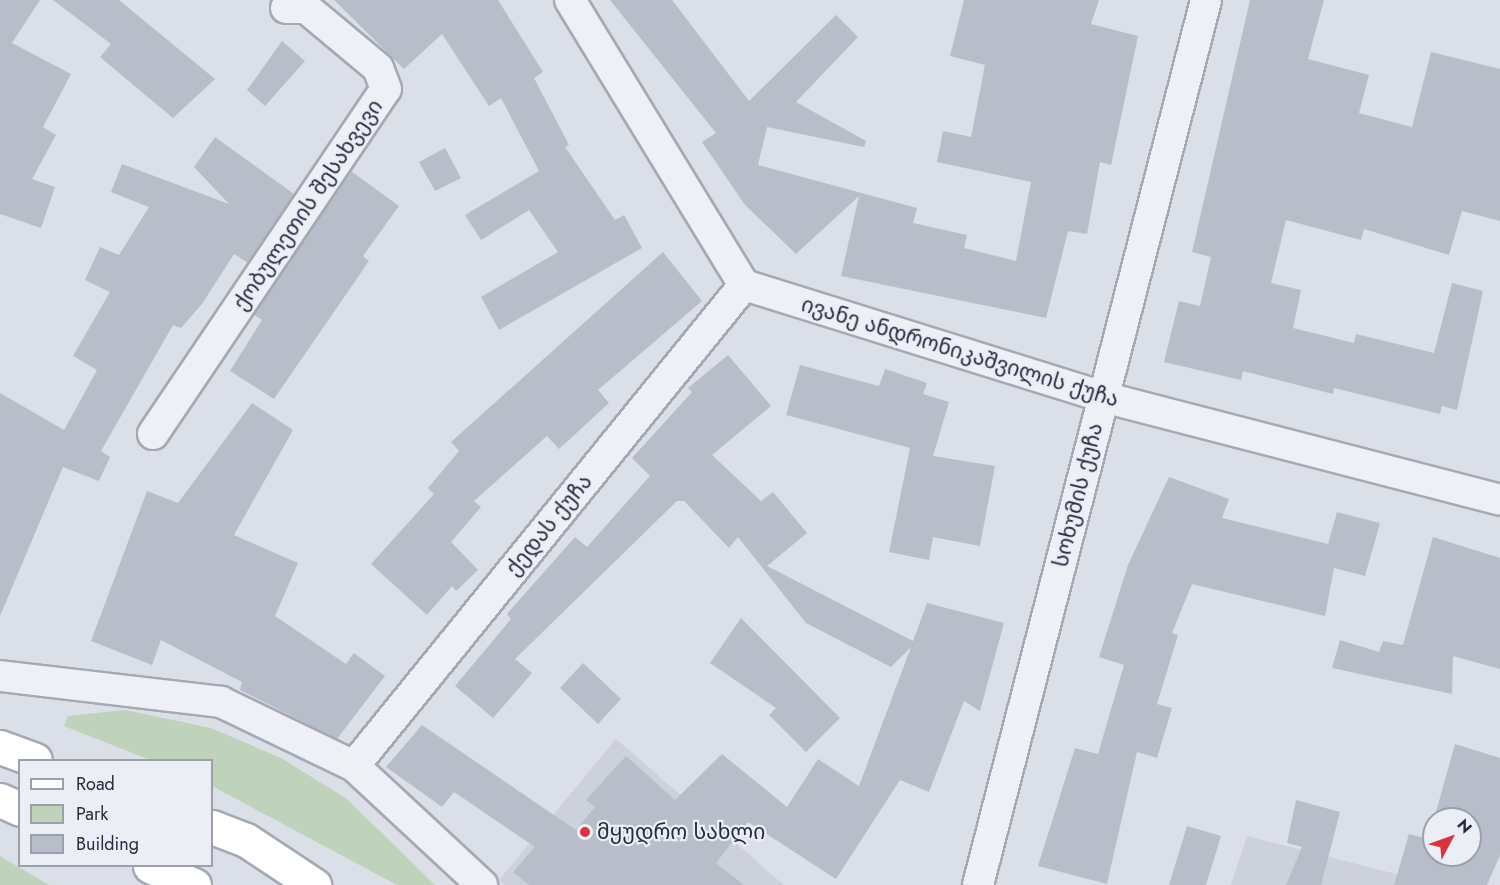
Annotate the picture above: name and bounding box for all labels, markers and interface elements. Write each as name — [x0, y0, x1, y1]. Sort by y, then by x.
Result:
street label: ქობულეთის შესახვევი — [228, 95, 388, 315]
street label: ივანე ანდრონიკაშვილის ქუჩა — [798, 292, 1122, 412]
street label: სოხუმის ქუჩა — [1048, 420, 1108, 570]
street label: ქედას ქუჩა — [501, 469, 597, 581]
legend — [18, 759, 213, 867]
text: Road — [76, 771, 115, 797]
text: Park — [76, 801, 108, 827]
north arrow — [1422, 807, 1482, 867]
text: N — [1452, 814, 1477, 839]
place label: მყუდრო სახლი — [597, 819, 765, 845]
marker: მყუდრო სახლი — [578, 825, 592, 839]
text: Building — [76, 831, 139, 857]

